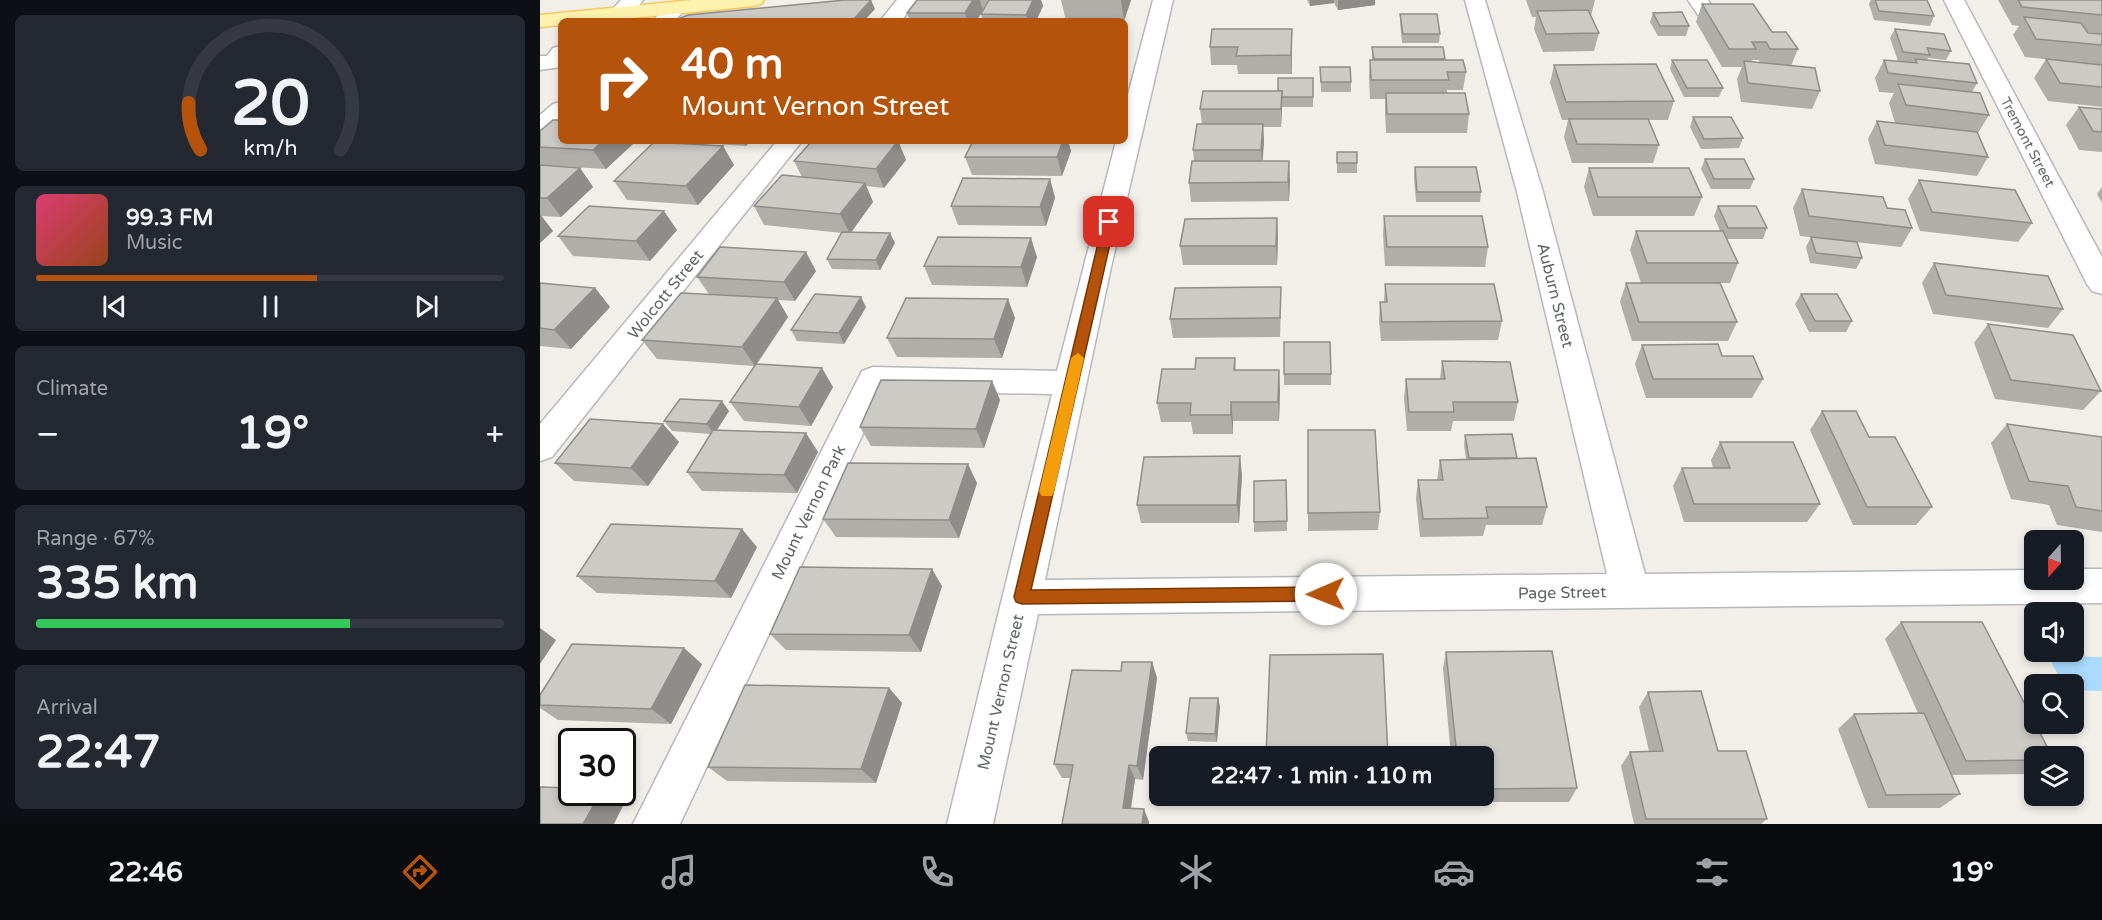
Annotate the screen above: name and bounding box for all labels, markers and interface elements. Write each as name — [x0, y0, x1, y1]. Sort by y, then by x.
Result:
text: 40 m — [681, 39, 783, 90]
icon: right — [582, 42, 660, 120]
text: 20 — [231, 67, 309, 142]
text: Mount Vernon Street — [681, 90, 949, 123]
street label: Tremont Street — [1997, 94, 2059, 191]
text: km/h — [243, 135, 297, 161]
pin — [1083, 196, 1134, 247]
text: 99.3 FM — [126, 205, 214, 231]
icon: arrive — [1092, 205, 1125, 238]
text: Music — [126, 231, 182, 255]
street label: Auburn Street — [1532, 241, 1578, 350]
street label: Wolcott Street — [624, 246, 708, 343]
icon: previous — [98, 290, 131, 323]
icon: pause — [254, 290, 287, 323]
icon: next — [410, 290, 443, 323]
text: Climate — [36, 377, 108, 401]
text: 19° — [236, 407, 309, 461]
text: − — [36, 415, 60, 454]
text: + — [485, 415, 504, 454]
street label: Mount Vernon Park — [768, 442, 850, 583]
text: Range · 67% — [36, 527, 155, 551]
north arrow — [2024, 530, 2084, 590]
map controls — [2024, 530, 2084, 806]
text: 335 km — [36, 557, 198, 611]
position arrow — [1294, 562, 1358, 626]
street label: Page Street — [1518, 582, 1606, 604]
button: sound — [2024, 602, 2084, 662]
street label: Mount Vernon Street — [973, 612, 1029, 772]
button: search — [2024, 674, 2084, 734]
text: Arrival — [36, 696, 98, 720]
text: 22:47 — [36, 726, 161, 780]
speed limit sign: 30 — [558, 728, 636, 806]
button: layers — [2024, 746, 2084, 806]
text: 22:47 · 1 min · 110 m — [1211, 763, 1432, 789]
icon: directions — [399, 851, 441, 893]
icon: music — [658, 851, 700, 893]
icon: phone — [916, 851, 958, 893]
icon: climate — [1175, 851, 1217, 893]
icon: car — [1433, 851, 1475, 893]
icon: filters — [1691, 851, 1733, 893]
text: 22:46 — [108, 856, 183, 889]
text: 19° — [1950, 856, 1994, 889]

